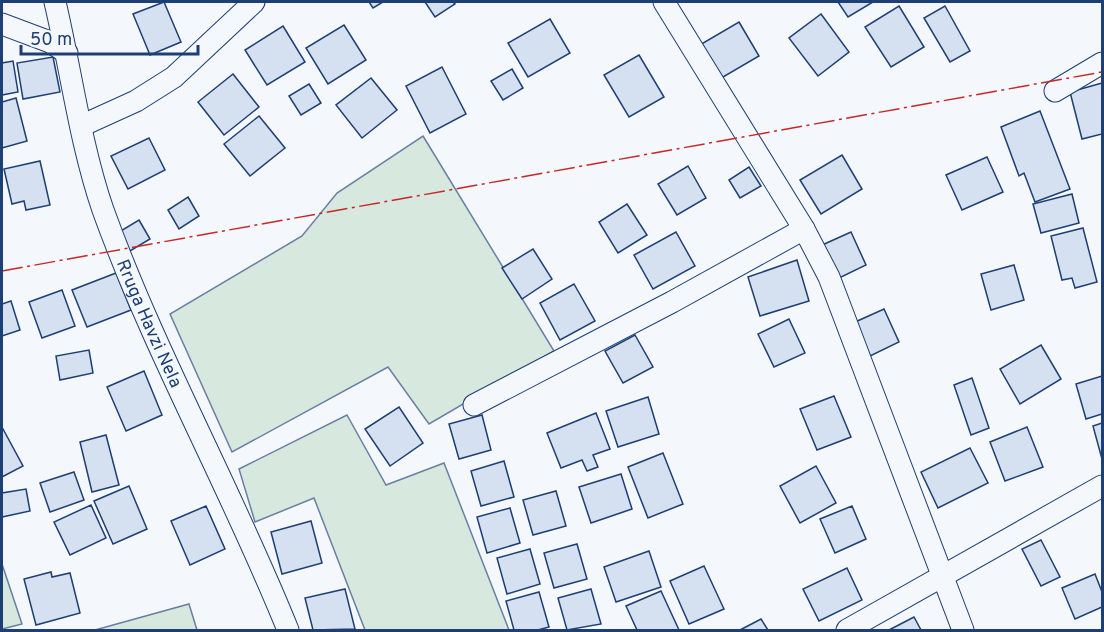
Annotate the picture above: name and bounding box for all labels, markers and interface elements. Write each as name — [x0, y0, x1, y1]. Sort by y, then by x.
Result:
scale bar — [21, 18, 198, 56]
text: 50 m — [30, 29, 72, 52]
street label: Rruga Havzi Nela — [110, 256, 187, 392]

